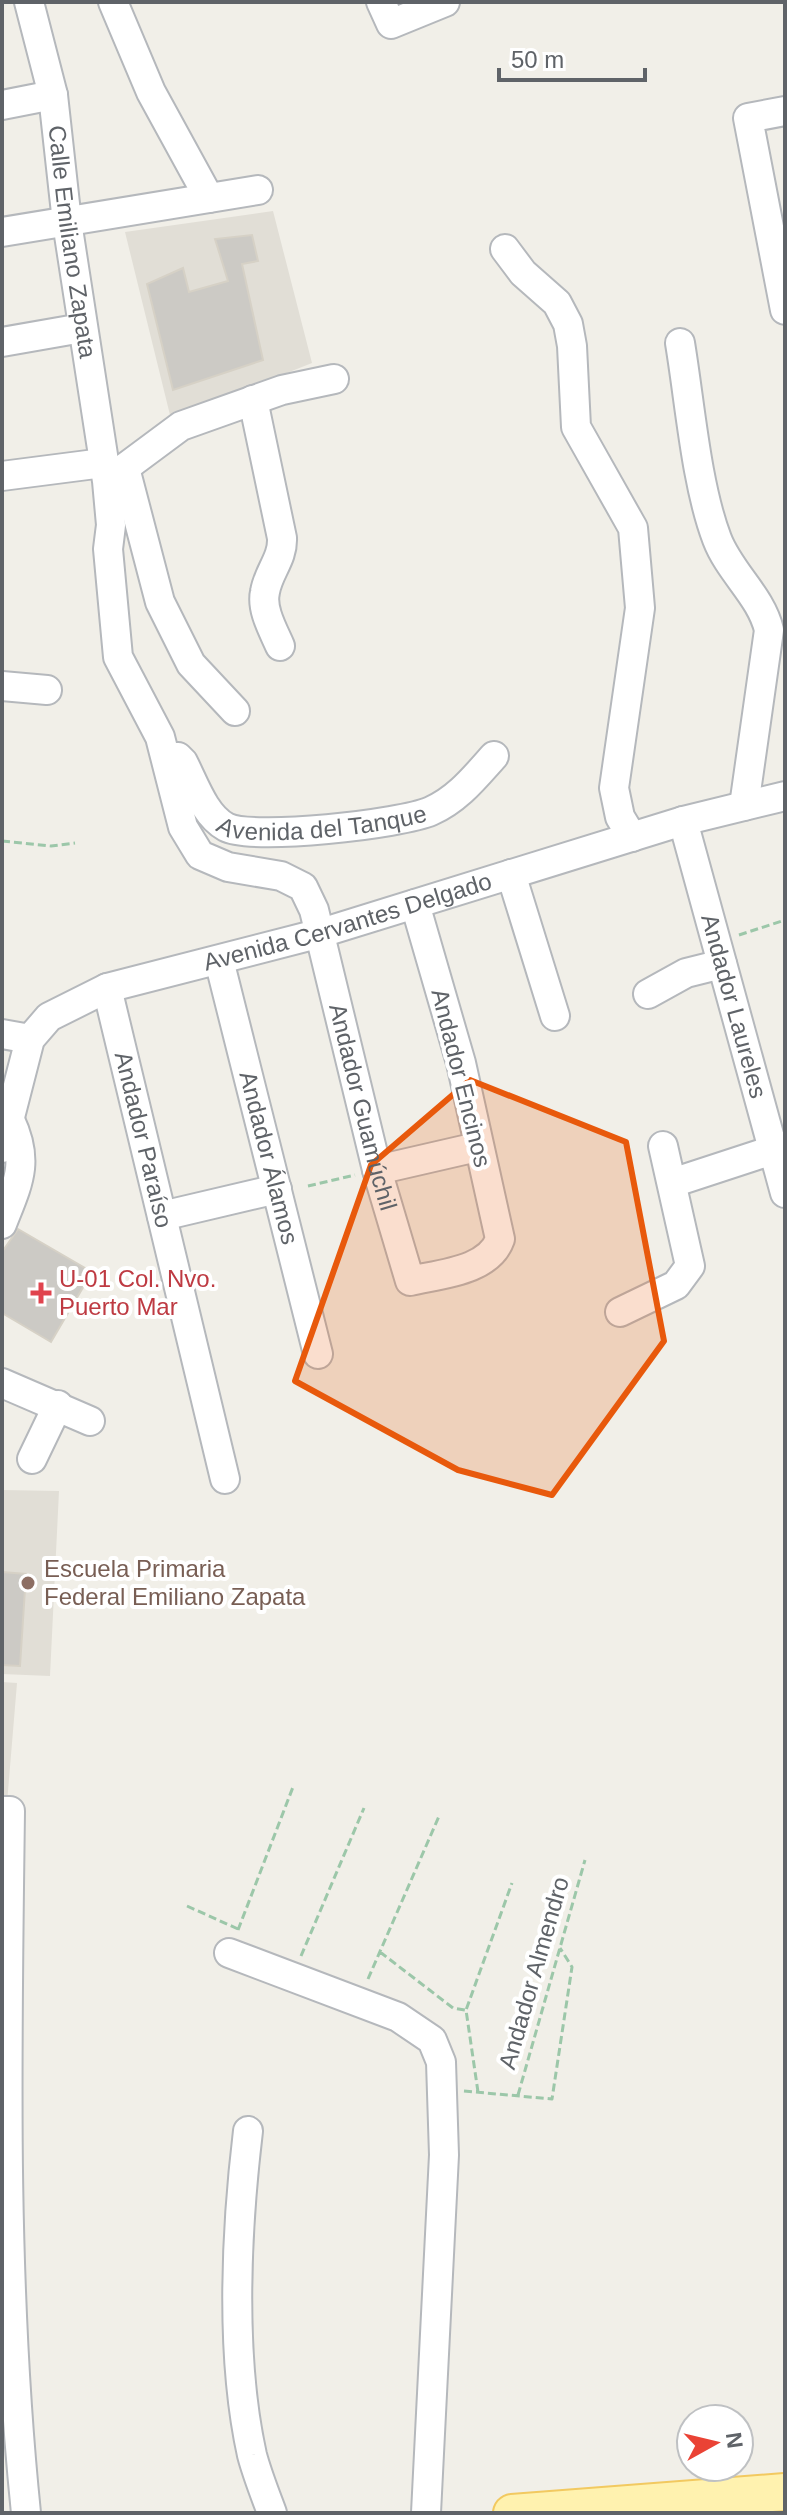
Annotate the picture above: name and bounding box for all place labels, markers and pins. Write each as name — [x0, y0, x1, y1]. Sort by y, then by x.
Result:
place label: U-01 Col. Nvo. Puerto Mar — [59, 1265, 216, 1320]
marker: U-01 Col. Nvo. Puerto Mar — [30, 1282, 52, 1304]
place label: Escuela Primaria Federal Emiliano Zapata — [44, 1555, 306, 1610]
marker: Escuela Primaria Federal Emiliano Zapata — [19, 1574, 37, 1592]

